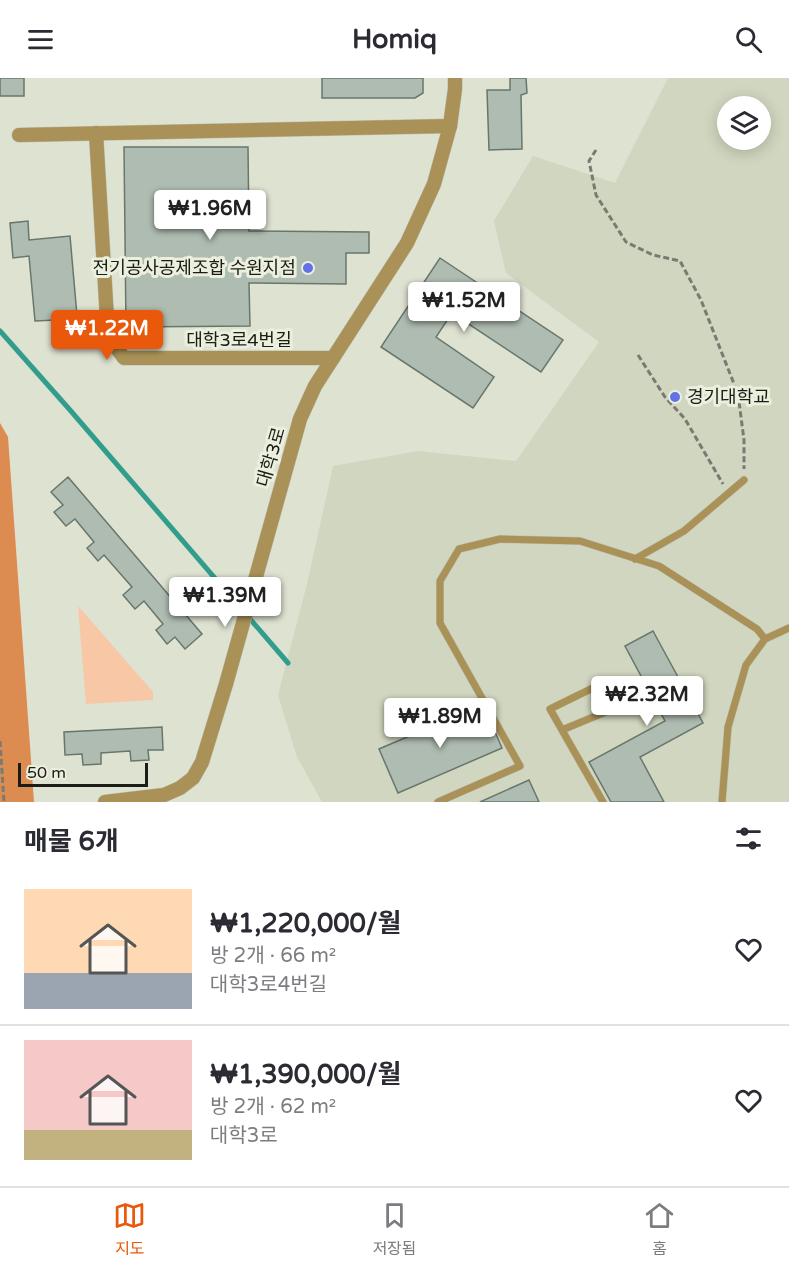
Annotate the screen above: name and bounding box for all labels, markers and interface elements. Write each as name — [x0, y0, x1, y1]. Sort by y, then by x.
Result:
icon: menu — [24, 23, 57, 56]
text: Homiq — [352, 23, 437, 56]
icon: search — [732, 23, 765, 56]
map controls — [717, 96, 771, 150]
button: layers — [717, 96, 771, 150]
pin: ₩1.96M — [161, 190, 259, 241]
text: ₩1.96M — [168, 197, 252, 221]
place label: 전기공사공제조합 수원지점 — [93, 257, 296, 279]
marker: 전기공사공제조합 수원지점 — [301, 261, 315, 275]
pin: ₩1.52M — [415, 282, 513, 333]
text: ₩1.52M — [422, 289, 506, 313]
pin: ₩1.22M — [58, 310, 156, 361]
text: ₩1.22M — [65, 317, 149, 341]
street label: 대학3로4번길 — [186, 329, 292, 351]
place label: 경기대학교 — [687, 386, 770, 408]
marker: 경기대학교 — [668, 390, 682, 404]
street label: 대학3로 — [252, 425, 290, 489]
pin: ₩1.39M — [176, 577, 274, 628]
text: ₩1.39M — [183, 584, 267, 608]
pin: ₩2.32M — [598, 676, 696, 727]
text: ₩2.32M — [605, 683, 689, 707]
pin: ₩1.89M — [391, 698, 489, 749]
text: ₩1.89M — [398, 705, 482, 729]
scale bar — [18, 760, 148, 788]
text: 50 m — [27, 763, 66, 783]
icon: filters — [732, 822, 765, 855]
text: 매물 6개 — [24, 826, 119, 857]
text: ₩1,220,000/월 — [210, 908, 401, 939]
icon: home — [72, 913, 144, 985]
icon: heart — [732, 933, 765, 966]
text: 방 2개 · 66 m² — [210, 944, 336, 968]
text: 대학3로4번길 — [210, 973, 327, 997]
text: ₩1,390,000/월 — [210, 1059, 401, 1090]
icon: home — [72, 1064, 144, 1136]
icon: heart — [732, 1084, 765, 1117]
text: 방 2개 · 62 m² — [210, 1095, 336, 1119]
text: 대학3로 — [210, 1124, 278, 1148]
tab: 지도 — [113, 1199, 146, 1259]
tab: 저장됨 — [372, 1199, 417, 1259]
tab: 홈 — [643, 1199, 676, 1259]

